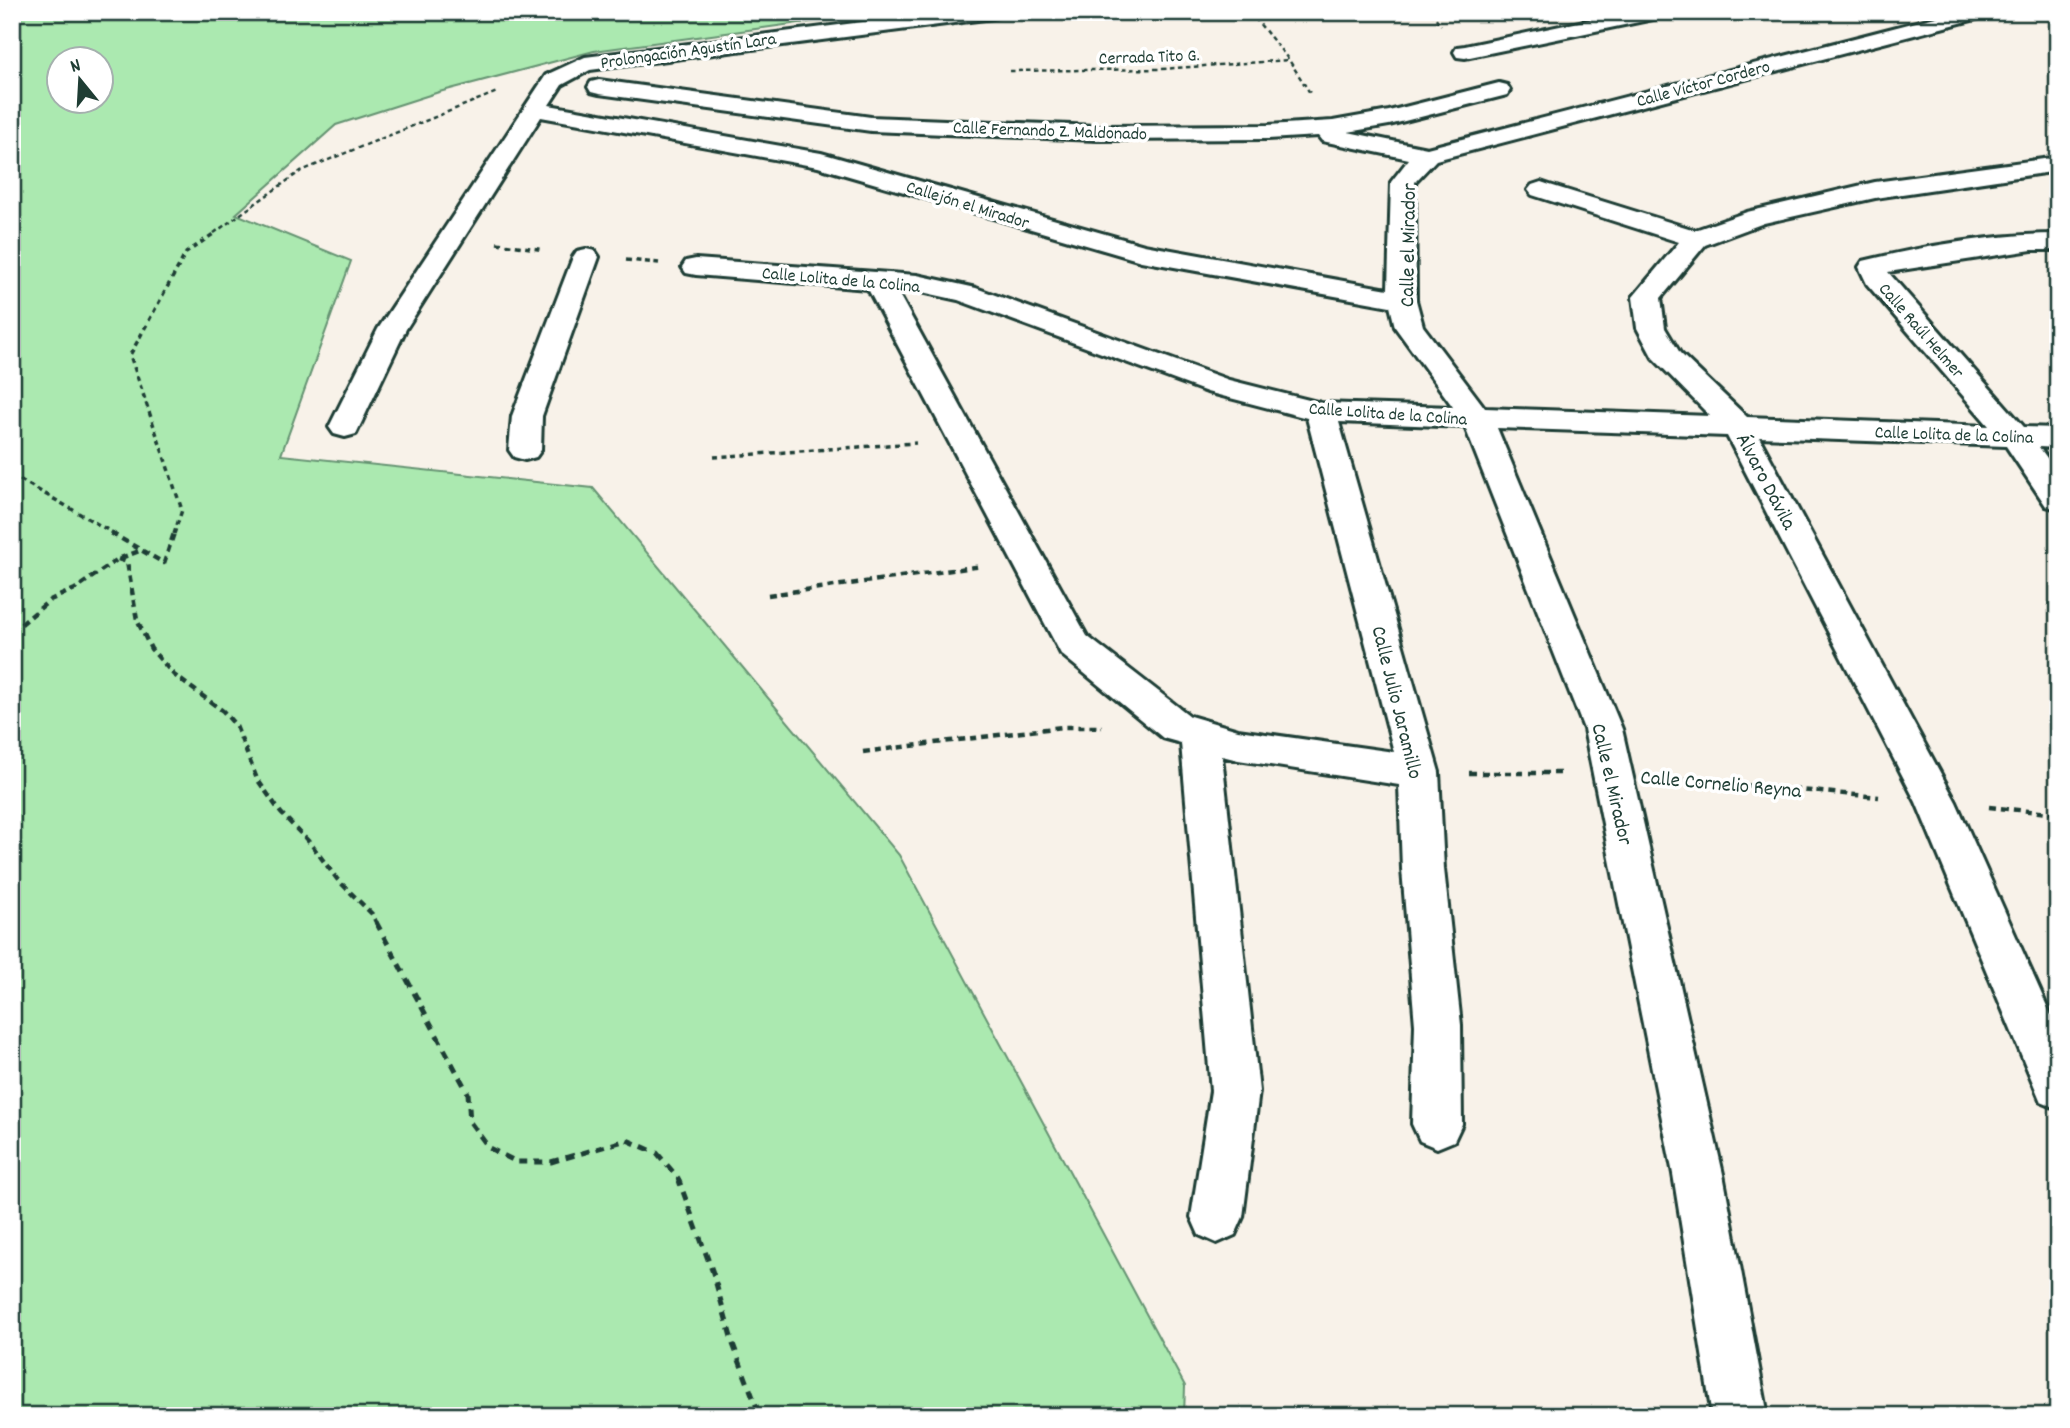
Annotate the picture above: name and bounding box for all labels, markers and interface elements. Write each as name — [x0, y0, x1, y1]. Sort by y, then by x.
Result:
street label: Prolongación Agustín Lara — [599, 28, 778, 77]
street label: Cerrada Tito G. — [1098, 44, 1200, 73]
north arrow — [46, 46, 116, 116]
text: N — [67, 53, 84, 81]
street label: Calle Víctor Cordero — [1634, 56, 1773, 115]
street label: Calle Fernando Z. Maldonado — [952, 117, 1147, 148]
street label: Callejón el Mirador — [903, 176, 1032, 237]
street label: Calle el Mirador — [1394, 183, 1426, 307]
street label: Calle Lolita de la Colina — [761, 262, 921, 301]
street label: Calle Raúl Helmer — [1871, 278, 1969, 385]
street label: Calle Lolita de la Colina — [1308, 397, 1468, 434]
street label: Calle Lolita de la Colina — [1874, 421, 2034, 452]
street label: Álvaro Dávila — [1726, 429, 1803, 537]
street label: Calle Julio Jaramillo — [1362, 623, 1429, 782]
street label: Calle el Mirador — [1582, 721, 1639, 849]
street label: Calle Cornelio Reyna — [1639, 764, 1803, 808]

